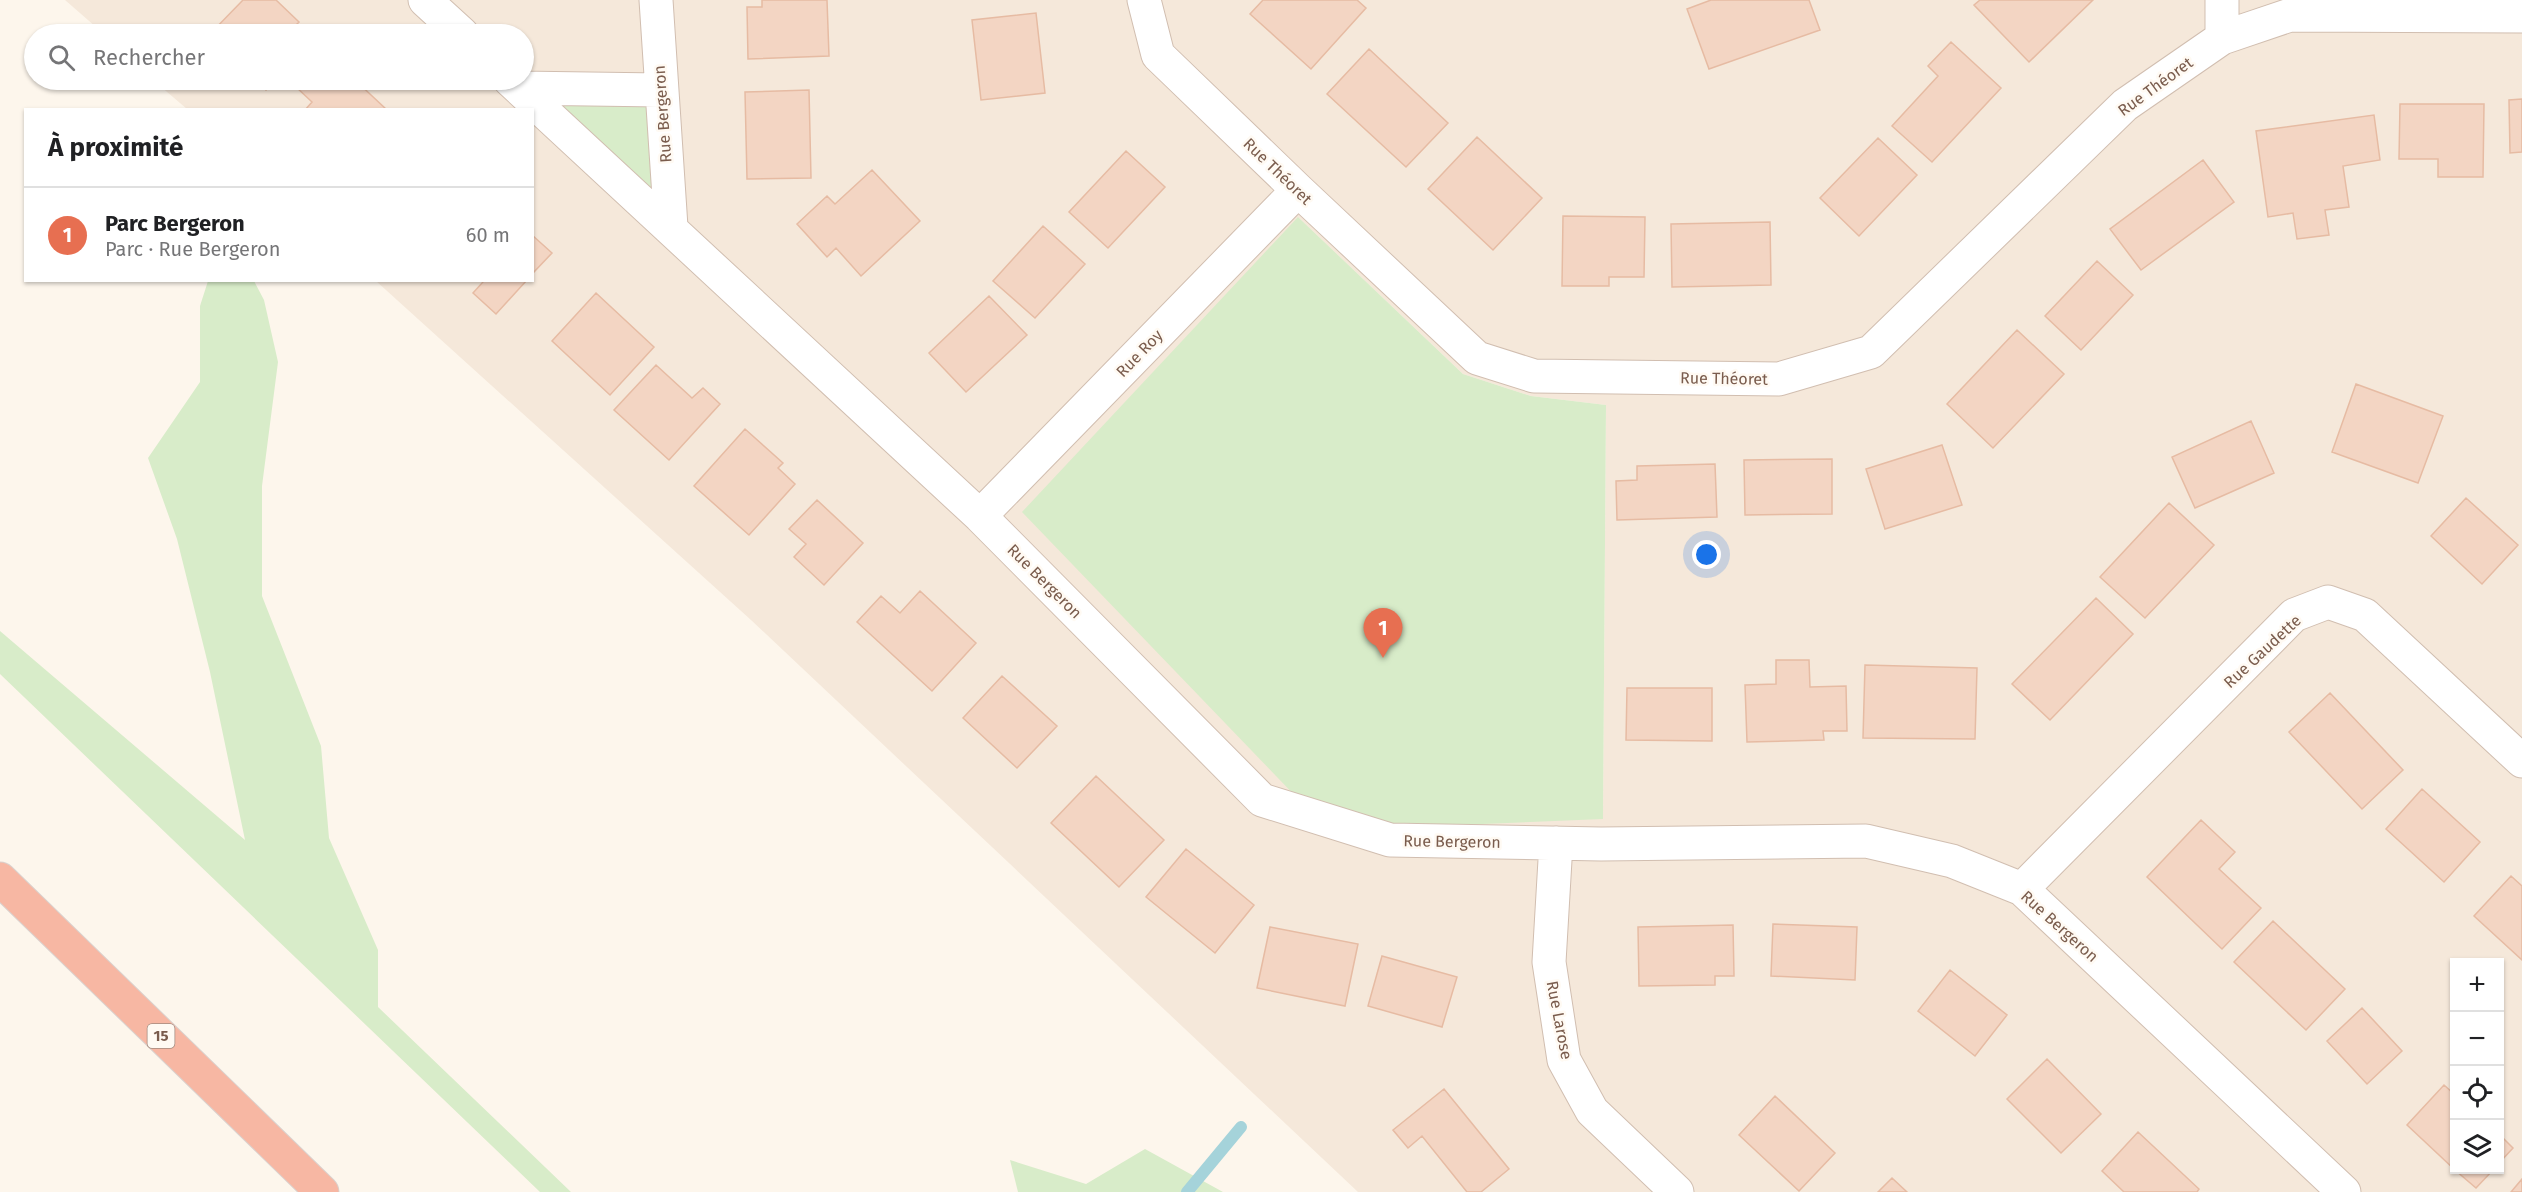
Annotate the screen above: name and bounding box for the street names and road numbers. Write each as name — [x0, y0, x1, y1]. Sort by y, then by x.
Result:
street label: Rue Théoret — [2114, 53, 2197, 120]
street label: Rue Bergeron — [650, 65, 675, 163]
street label: Rue Théoret — [1239, 134, 1316, 209]
street label: Rue Roy — [1112, 326, 1167, 381]
street label: Rue Théoret — [1680, 368, 1768, 389]
street label: Rue Bergeron — [1003, 540, 1086, 623]
street label: Rue Gaudette — [2220, 611, 2305, 692]
street label: Rue Bergeron — [1403, 831, 1501, 852]
street label: Rue Bergeron — [2017, 887, 2102, 966]
street label: Rue Larose — [1543, 979, 1576, 1061]
road number: 15 — [148, 1024, 174, 1048]

